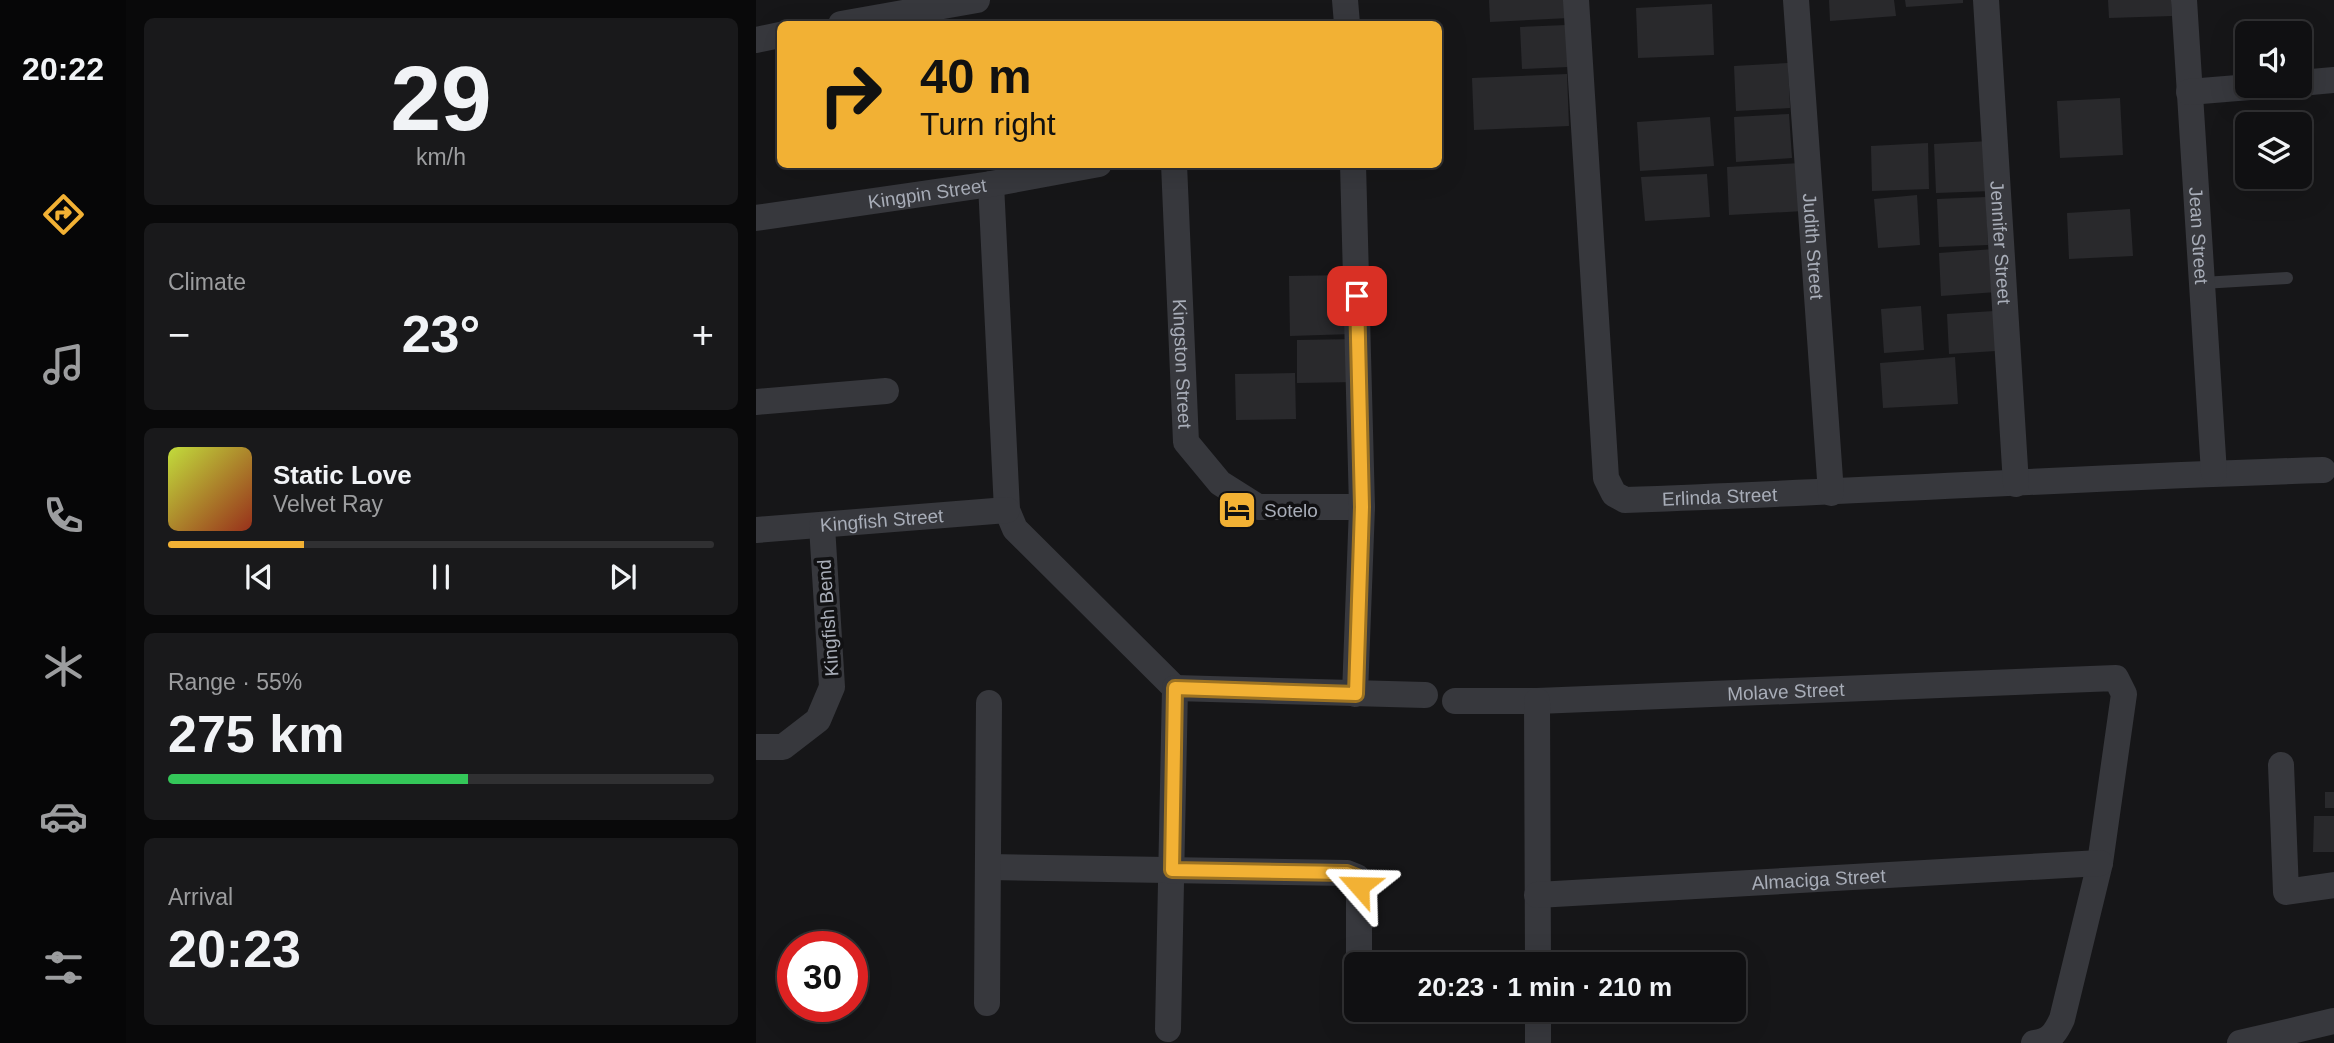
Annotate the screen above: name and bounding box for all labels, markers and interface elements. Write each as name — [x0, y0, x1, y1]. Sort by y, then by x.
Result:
map controls — [2235, 21, 2312, 189]
button: sound — [2235, 21, 2312, 98]
text: 29 — [390, 48, 492, 149]
icon: right — [805, 49, 896, 140]
text: 40 m — [920, 49, 1032, 103]
text: 20:22 — [22, 51, 104, 87]
text: Turn right — [920, 106, 1056, 142]
button: layers — [2235, 112, 2312, 189]
text: km/h — [416, 144, 466, 170]
street label: Kingpin Street — [867, 174, 989, 212]
street label: Jennifer Street — [1987, 180, 2015, 306]
street label: Jean Street — [2185, 186, 2213, 285]
icon: directions — [39, 190, 88, 239]
street label: Judith Street — [1799, 192, 1828, 301]
pin — [1327, 266, 1387, 326]
text: Climate — [168, 269, 246, 295]
icon: arrive — [1338, 277, 1376, 315]
street label: Kingston Street — [1169, 298, 1196, 430]
text: 23° — [402, 305, 480, 363]
text: − — [168, 314, 190, 356]
text: + — [692, 314, 714, 356]
icon: music — [39, 340, 88, 389]
text: Static Love — [273, 460, 412, 490]
street label: Erlinda Street — [1662, 483, 1778, 509]
hotel icon: Sotelo — [1216, 489, 1258, 531]
icon: phone — [39, 491, 88, 540]
text: Velvet Ray — [273, 491, 383, 517]
place label: Sotelo — [1264, 500, 1318, 521]
street label: Kingfish Street — [819, 505, 945, 535]
icon: previous — [240, 558, 278, 596]
icon: pause — [422, 558, 460, 596]
icon: next — [604, 558, 642, 596]
street label: Kingfish Bend — [813, 559, 843, 677]
icon: climate — [39, 642, 88, 691]
text: Range · 55% — [168, 669, 302, 695]
street label: Molave Street — [1727, 678, 1846, 704]
text: 275 km — [168, 705, 344, 763]
icon: car — [39, 792, 88, 841]
position arrow — [1322, 849, 1396, 923]
street label: Almaciga Street — [1751, 865, 1887, 893]
text: Arrival — [168, 884, 233, 910]
text: 20:23 — [168, 920, 301, 978]
speed limit sign: 30 — [777, 931, 868, 1022]
icon: filters — [39, 943, 88, 992]
text: 20:23 · 1 min · 210 m — [1418, 972, 1672, 1002]

